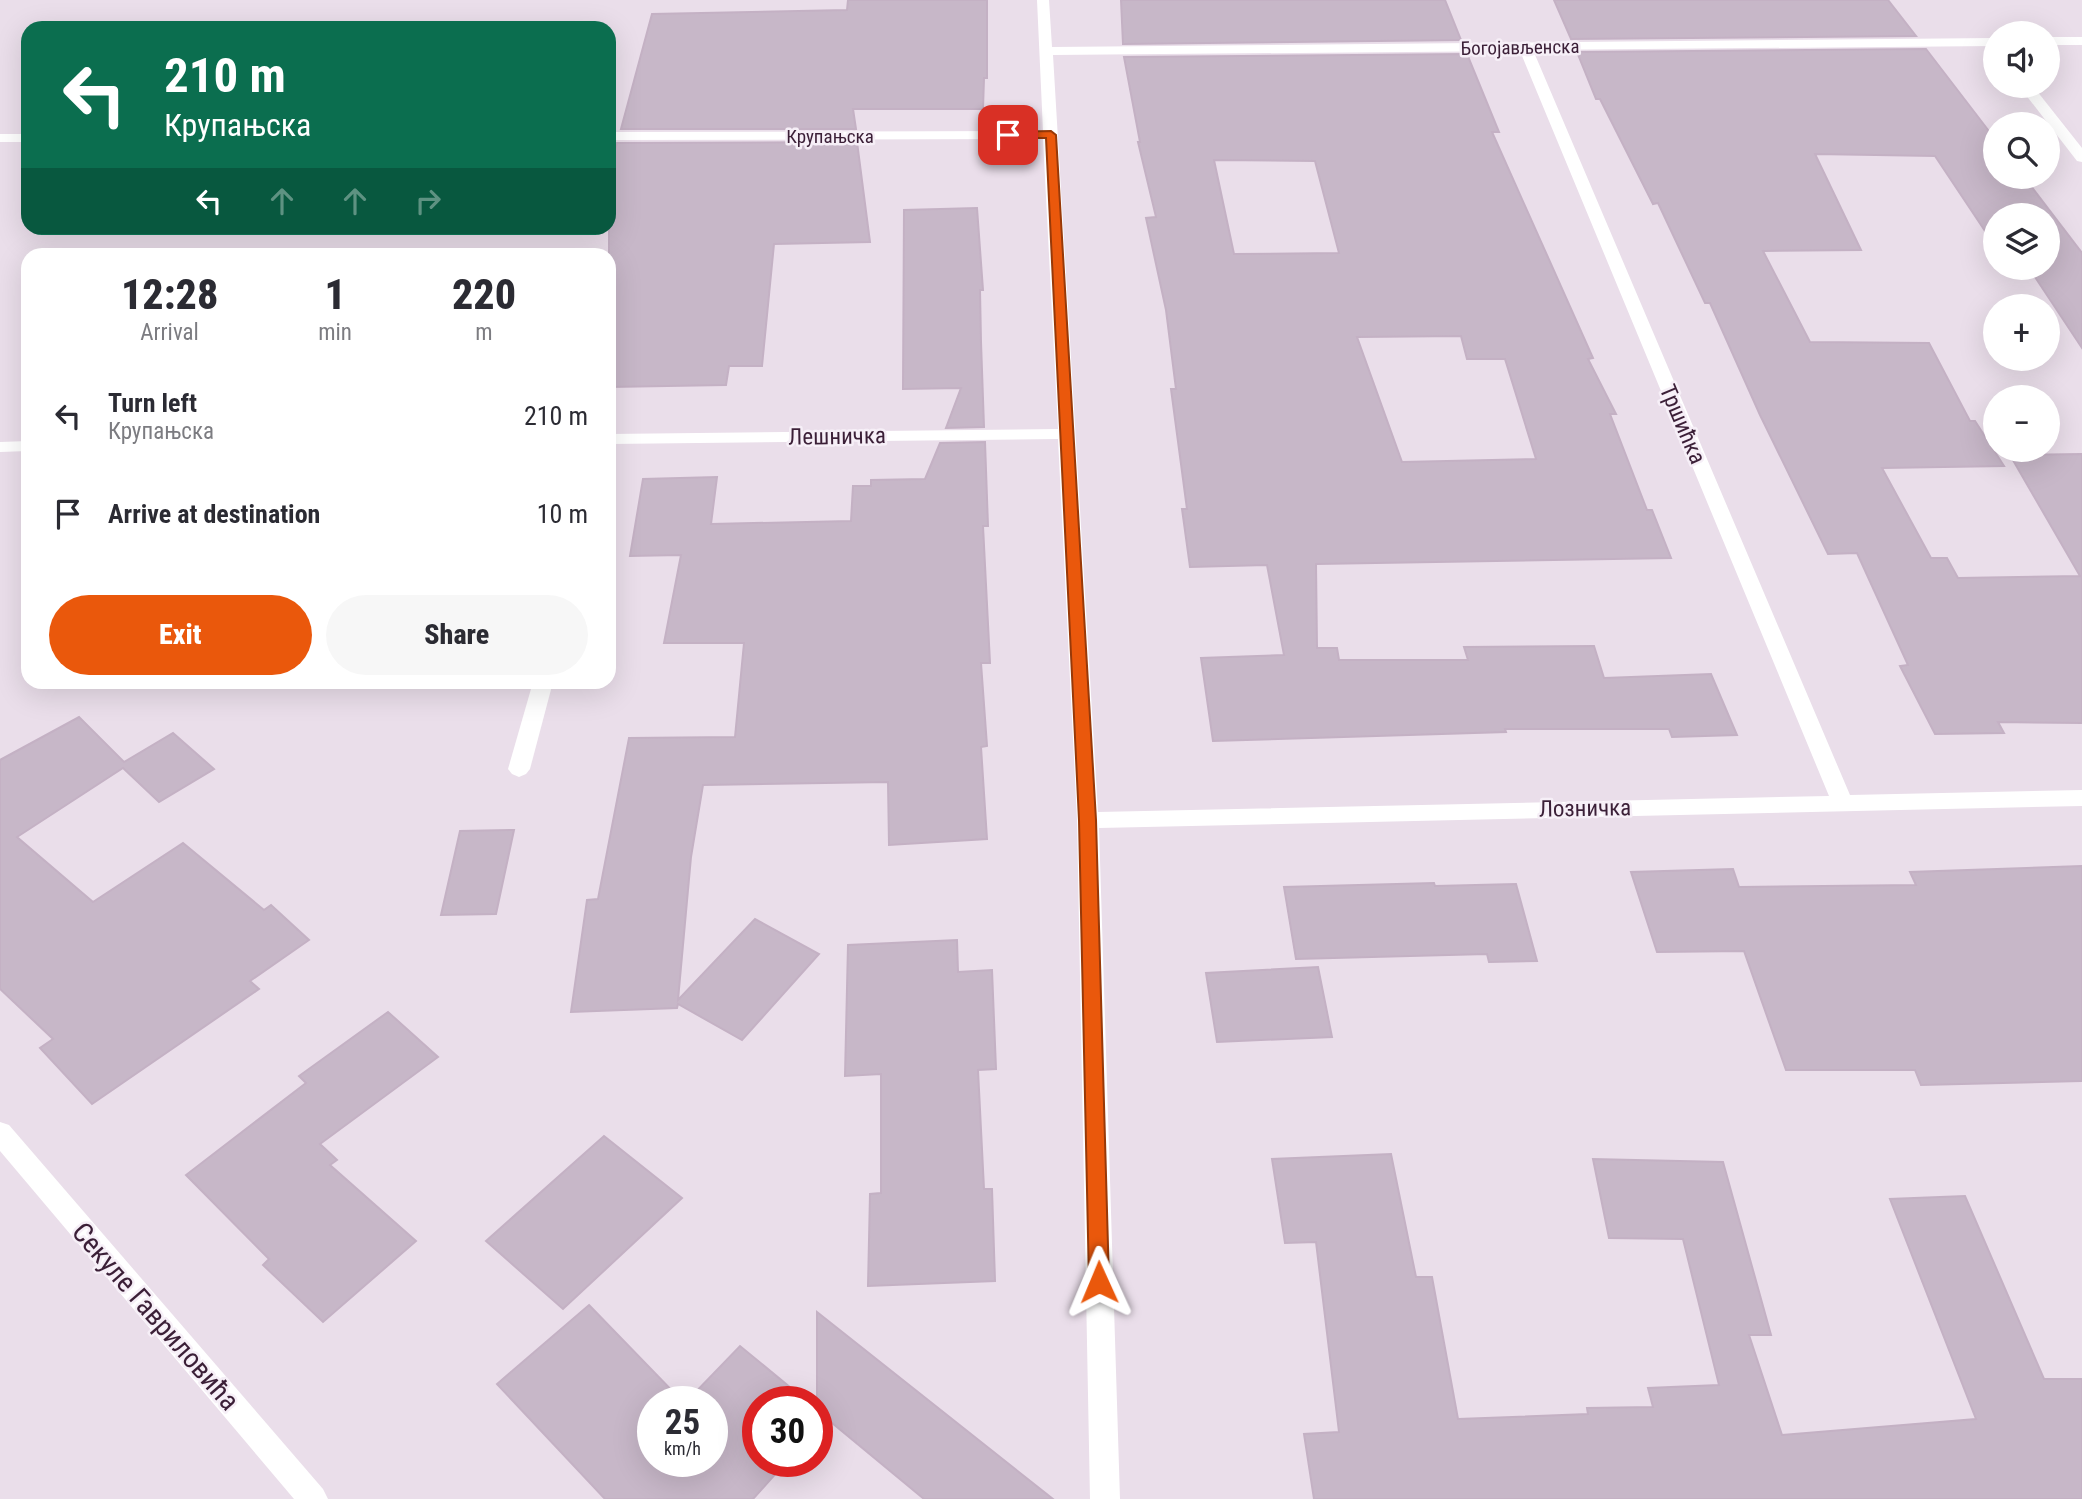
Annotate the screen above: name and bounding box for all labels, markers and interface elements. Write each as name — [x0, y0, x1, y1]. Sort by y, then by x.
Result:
map controls — [1983, 21, 2060, 462]
button: sound — [1983, 21, 2060, 98]
street label: Богојављенска — [1460, 35, 1580, 60]
text: 210 m — [164, 47, 286, 104]
icon: left — [49, 49, 140, 140]
pin — [978, 105, 1038, 165]
text: Крупањска — [164, 106, 311, 144]
button: search — [1983, 112, 2060, 189]
icon: arrive — [989, 116, 1027, 154]
street label: Крупањска — [786, 125, 874, 148]
icon: left — [190, 182, 228, 220]
icon: ahead — [263, 182, 301, 220]
icon: ahead — [336, 182, 374, 220]
icon: right — [409, 182, 447, 220]
button: layers — [1983, 203, 2060, 280]
text: 12:28 — [121, 270, 218, 319]
text: 1 — [324, 270, 346, 319]
text: 220 — [452, 270, 516, 319]
button: + — [1983, 294, 2060, 371]
text: Arrival — [140, 319, 199, 346]
text: min — [318, 319, 352, 346]
text: m — [475, 319, 493, 346]
street label: Тршићка — [1654, 380, 1711, 468]
button: − — [1983, 385, 2060, 462]
text: Turn left — [108, 388, 197, 418]
icon: left — [49, 397, 87, 435]
text: 210 m — [524, 401, 588, 431]
text: Крупањска — [108, 418, 214, 445]
street label: Лешничка — [788, 422, 886, 451]
icon: arrive — [49, 495, 87, 533]
text: Arrive at destination — [108, 499, 320, 529]
text: 10 m — [537, 499, 588, 529]
button: Exit — [49, 595, 312, 675]
button: Share — [326, 595, 588, 675]
street label: Лозничка — [1539, 794, 1631, 823]
street label: Секуле Гавриловића — [65, 1216, 246, 1417]
position arrow — [1062, 1245, 1136, 1319]
speed limit sign: 30 — [742, 1386, 833, 1477]
text: 25 — [665, 1402, 700, 1443]
text: km/h — [664, 1438, 701, 1459]

